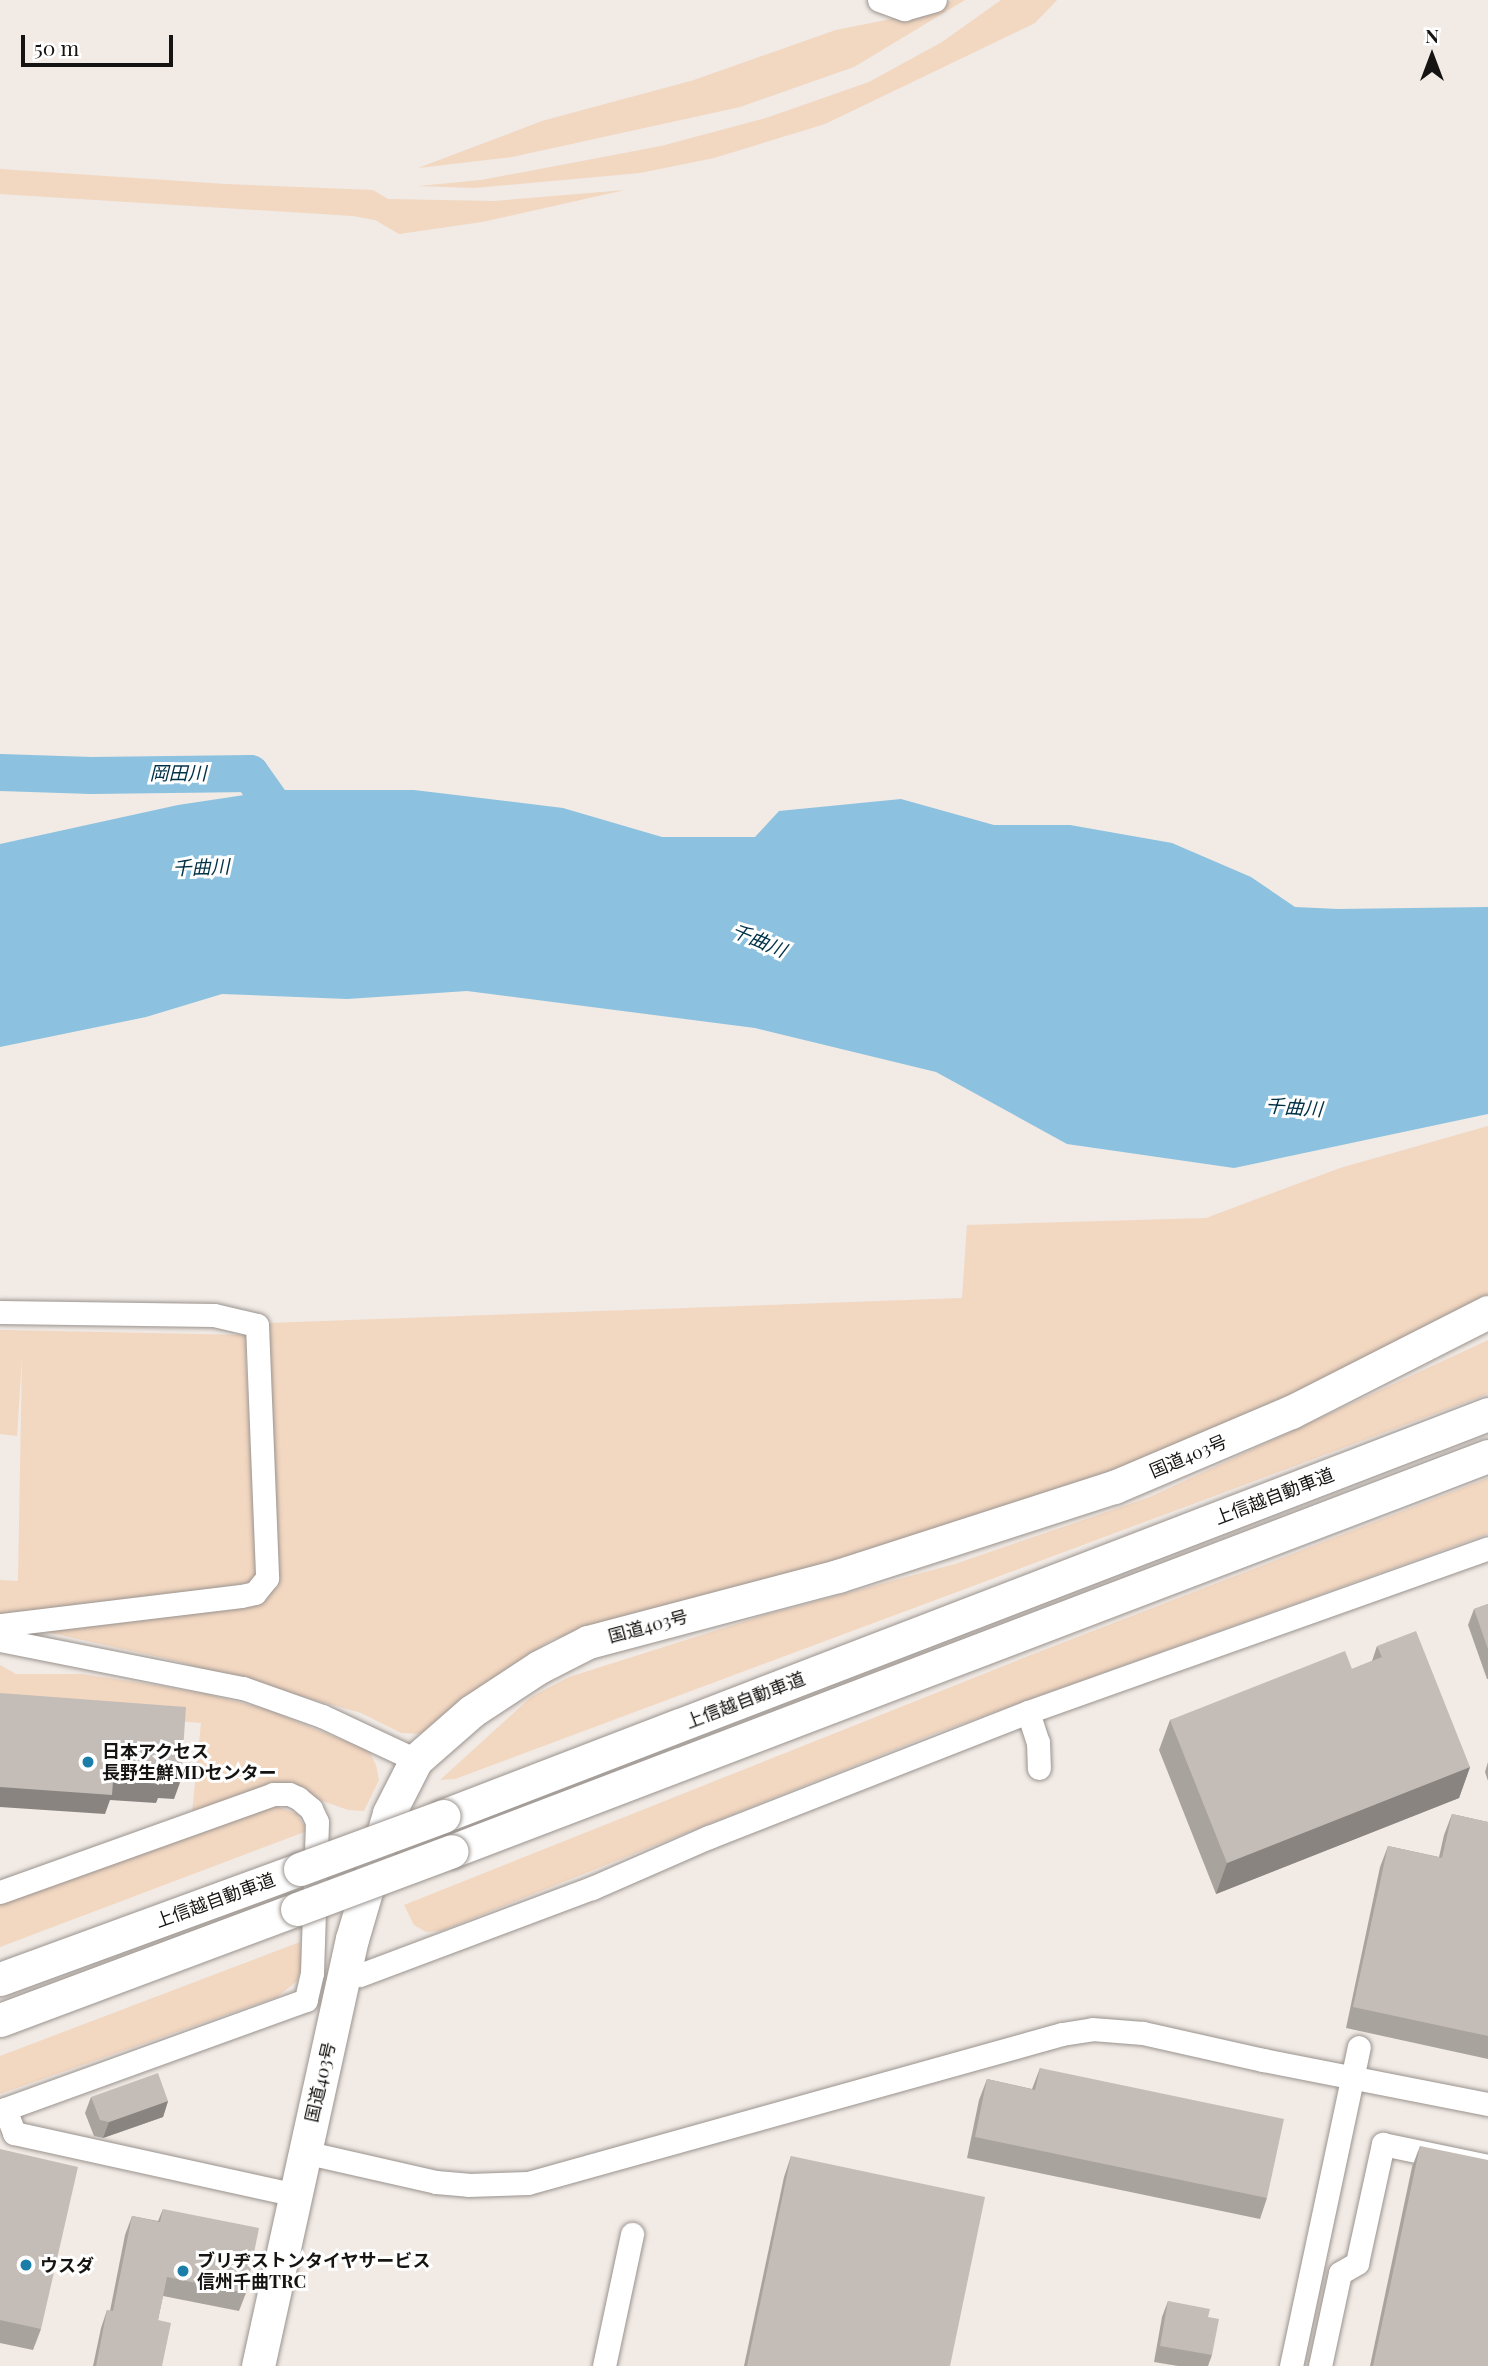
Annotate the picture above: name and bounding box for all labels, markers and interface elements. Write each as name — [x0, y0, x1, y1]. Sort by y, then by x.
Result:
scale bar — [24, 21, 177, 65]
north arrow — [1397, 21, 1467, 91]
text: N — [1425, 22, 1439, 48]
text: 50 m — [34, 33, 79, 61]
water label: 岡田川 — [150, 762, 206, 784]
water label: 千曲川 — [172, 855, 230, 879]
water label: 千曲川 — [728, 918, 790, 962]
water label: 千曲川 — [1265, 1094, 1323, 1120]
street label: 国道403号 — [1146, 1430, 1230, 1482]
street label: 上信越自動車道 — [1211, 1463, 1337, 1529]
street label: 国道403号 — [606, 1605, 690, 1647]
street label: 上信越自動車道 — [682, 1667, 808, 1733]
place label: 日本アクセス 長野生鮮MDセンター — [102, 1741, 277, 1784]
marker: 日本アクセス 長野生鮮MDセンター — [80, 1754, 96, 1770]
street label: 上信越自動車道 — [152, 1868, 278, 1932]
street label: 国道403号 — [300, 2040, 340, 2124]
place label: ブリヂストンタイヤサービス 信州千曲TRC — [197, 2250, 431, 2292]
place label: ウスダ — [40, 2254, 94, 2276]
marker: ウスダ — [18, 2257, 34, 2273]
marker: ブリヂストンタイヤサービス 信州千曲TRC — [175, 2263, 191, 2279]

